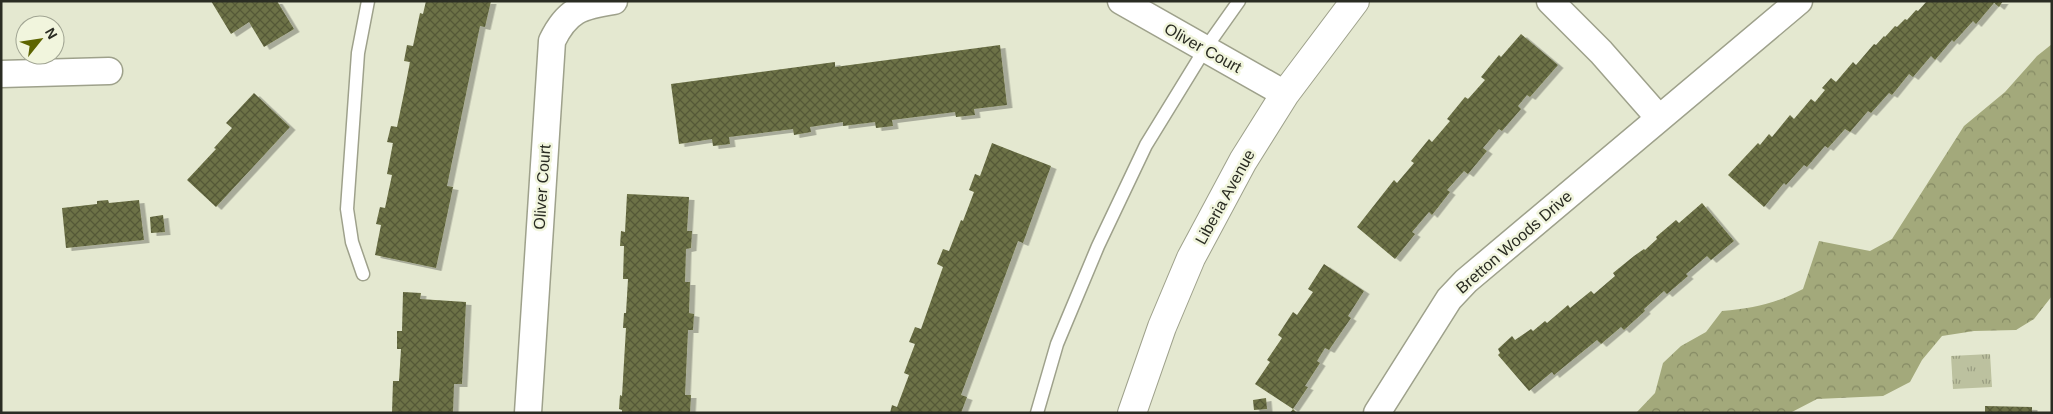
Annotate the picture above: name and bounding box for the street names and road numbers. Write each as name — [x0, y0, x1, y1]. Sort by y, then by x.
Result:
street label: Oliver Court — [1162, 20, 1245, 76]
street label: Oliver Court — [531, 143, 553, 230]
street label: Liberia Avenue — [1192, 147, 1258, 247]
street label: Bretton Woods Drive — [1453, 187, 1575, 297]

